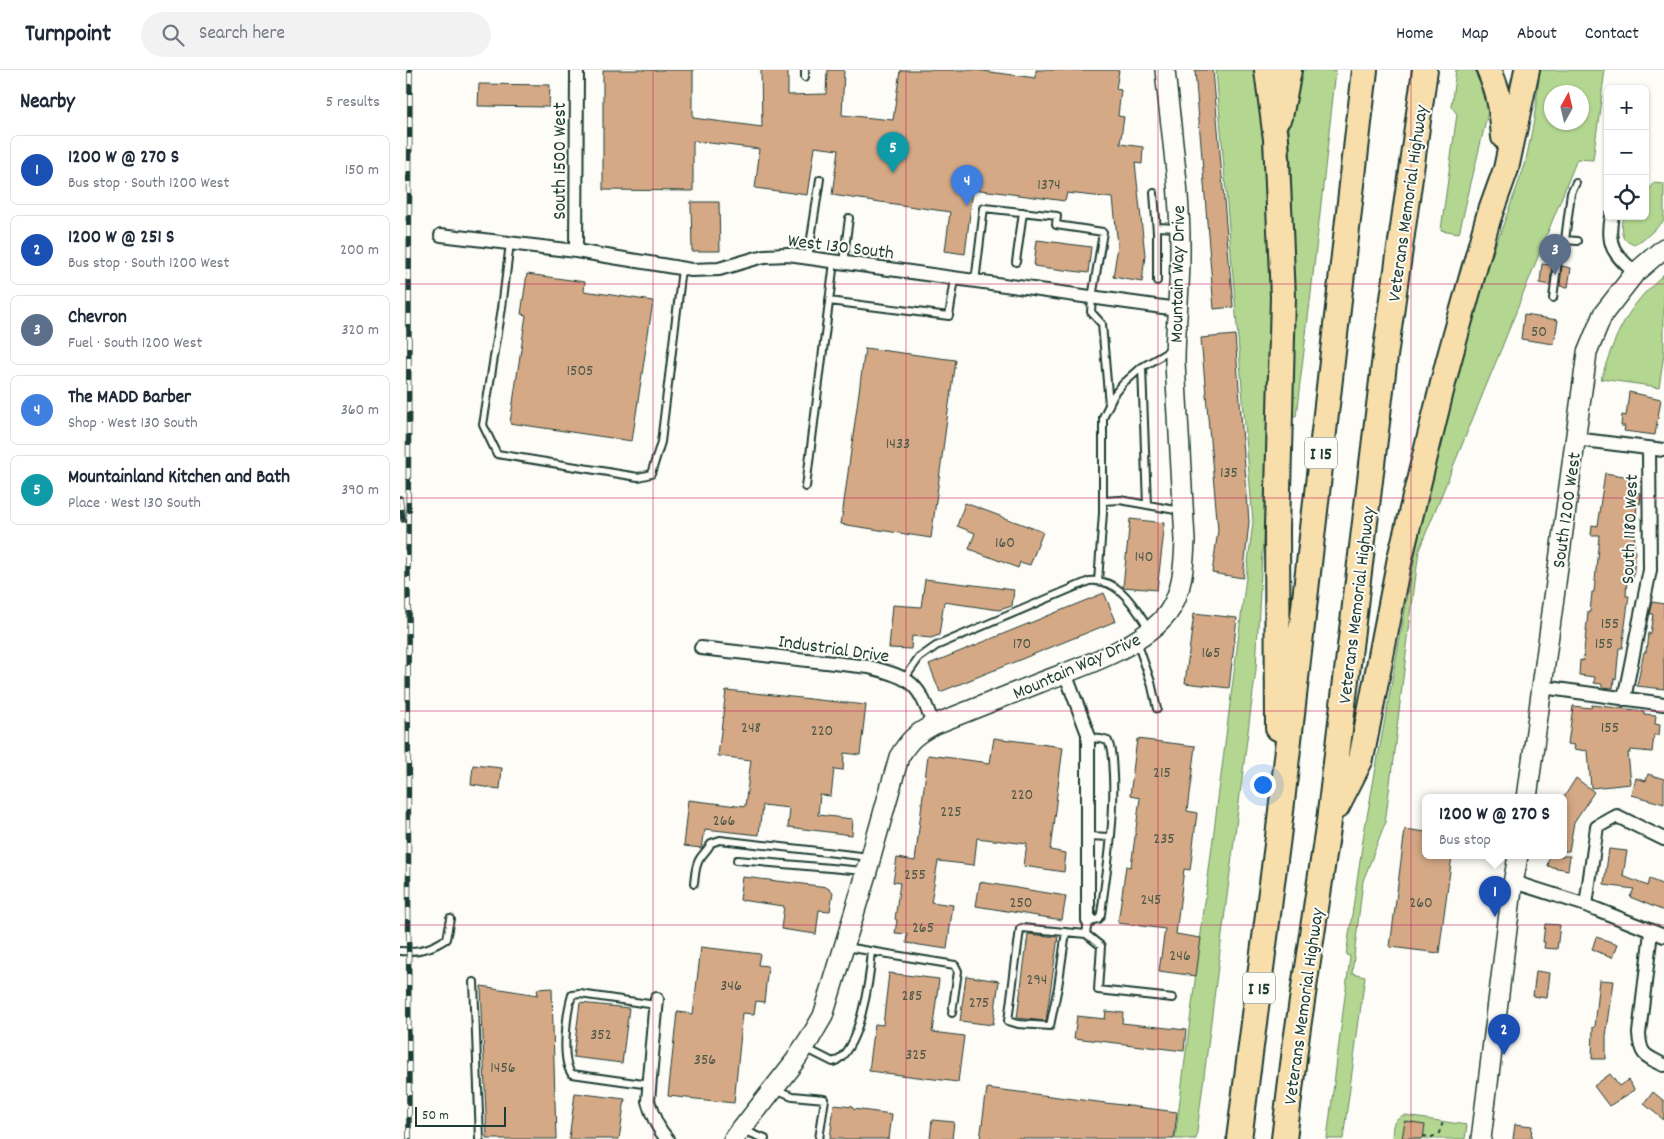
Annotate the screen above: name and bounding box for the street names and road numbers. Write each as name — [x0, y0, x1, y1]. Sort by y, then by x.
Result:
street label: South 1500 West — [548, 102, 575, 220]
street label: Veterans Memorial Highway — [1382, 103, 1437, 304]
street label: Mountain Way Drive — [1165, 205, 1194, 343]
street label: West 130 South — [786, 229, 895, 268]
road number: I 15 — [1305, 438, 1337, 468]
street label: South 1200 West — [1547, 451, 1590, 570]
street label: South 1180 West — [1616, 474, 1647, 585]
street label: Veterans Memorial Highway — [1333, 505, 1384, 706]
street label: Mountain Way Drive — [1009, 628, 1146, 709]
street label: Industrial Drive — [776, 629, 891, 672]
street label: Veterans Memorial Highway — [1278, 906, 1333, 1107]
road number: I 15 — [1243, 972, 1275, 1004]

